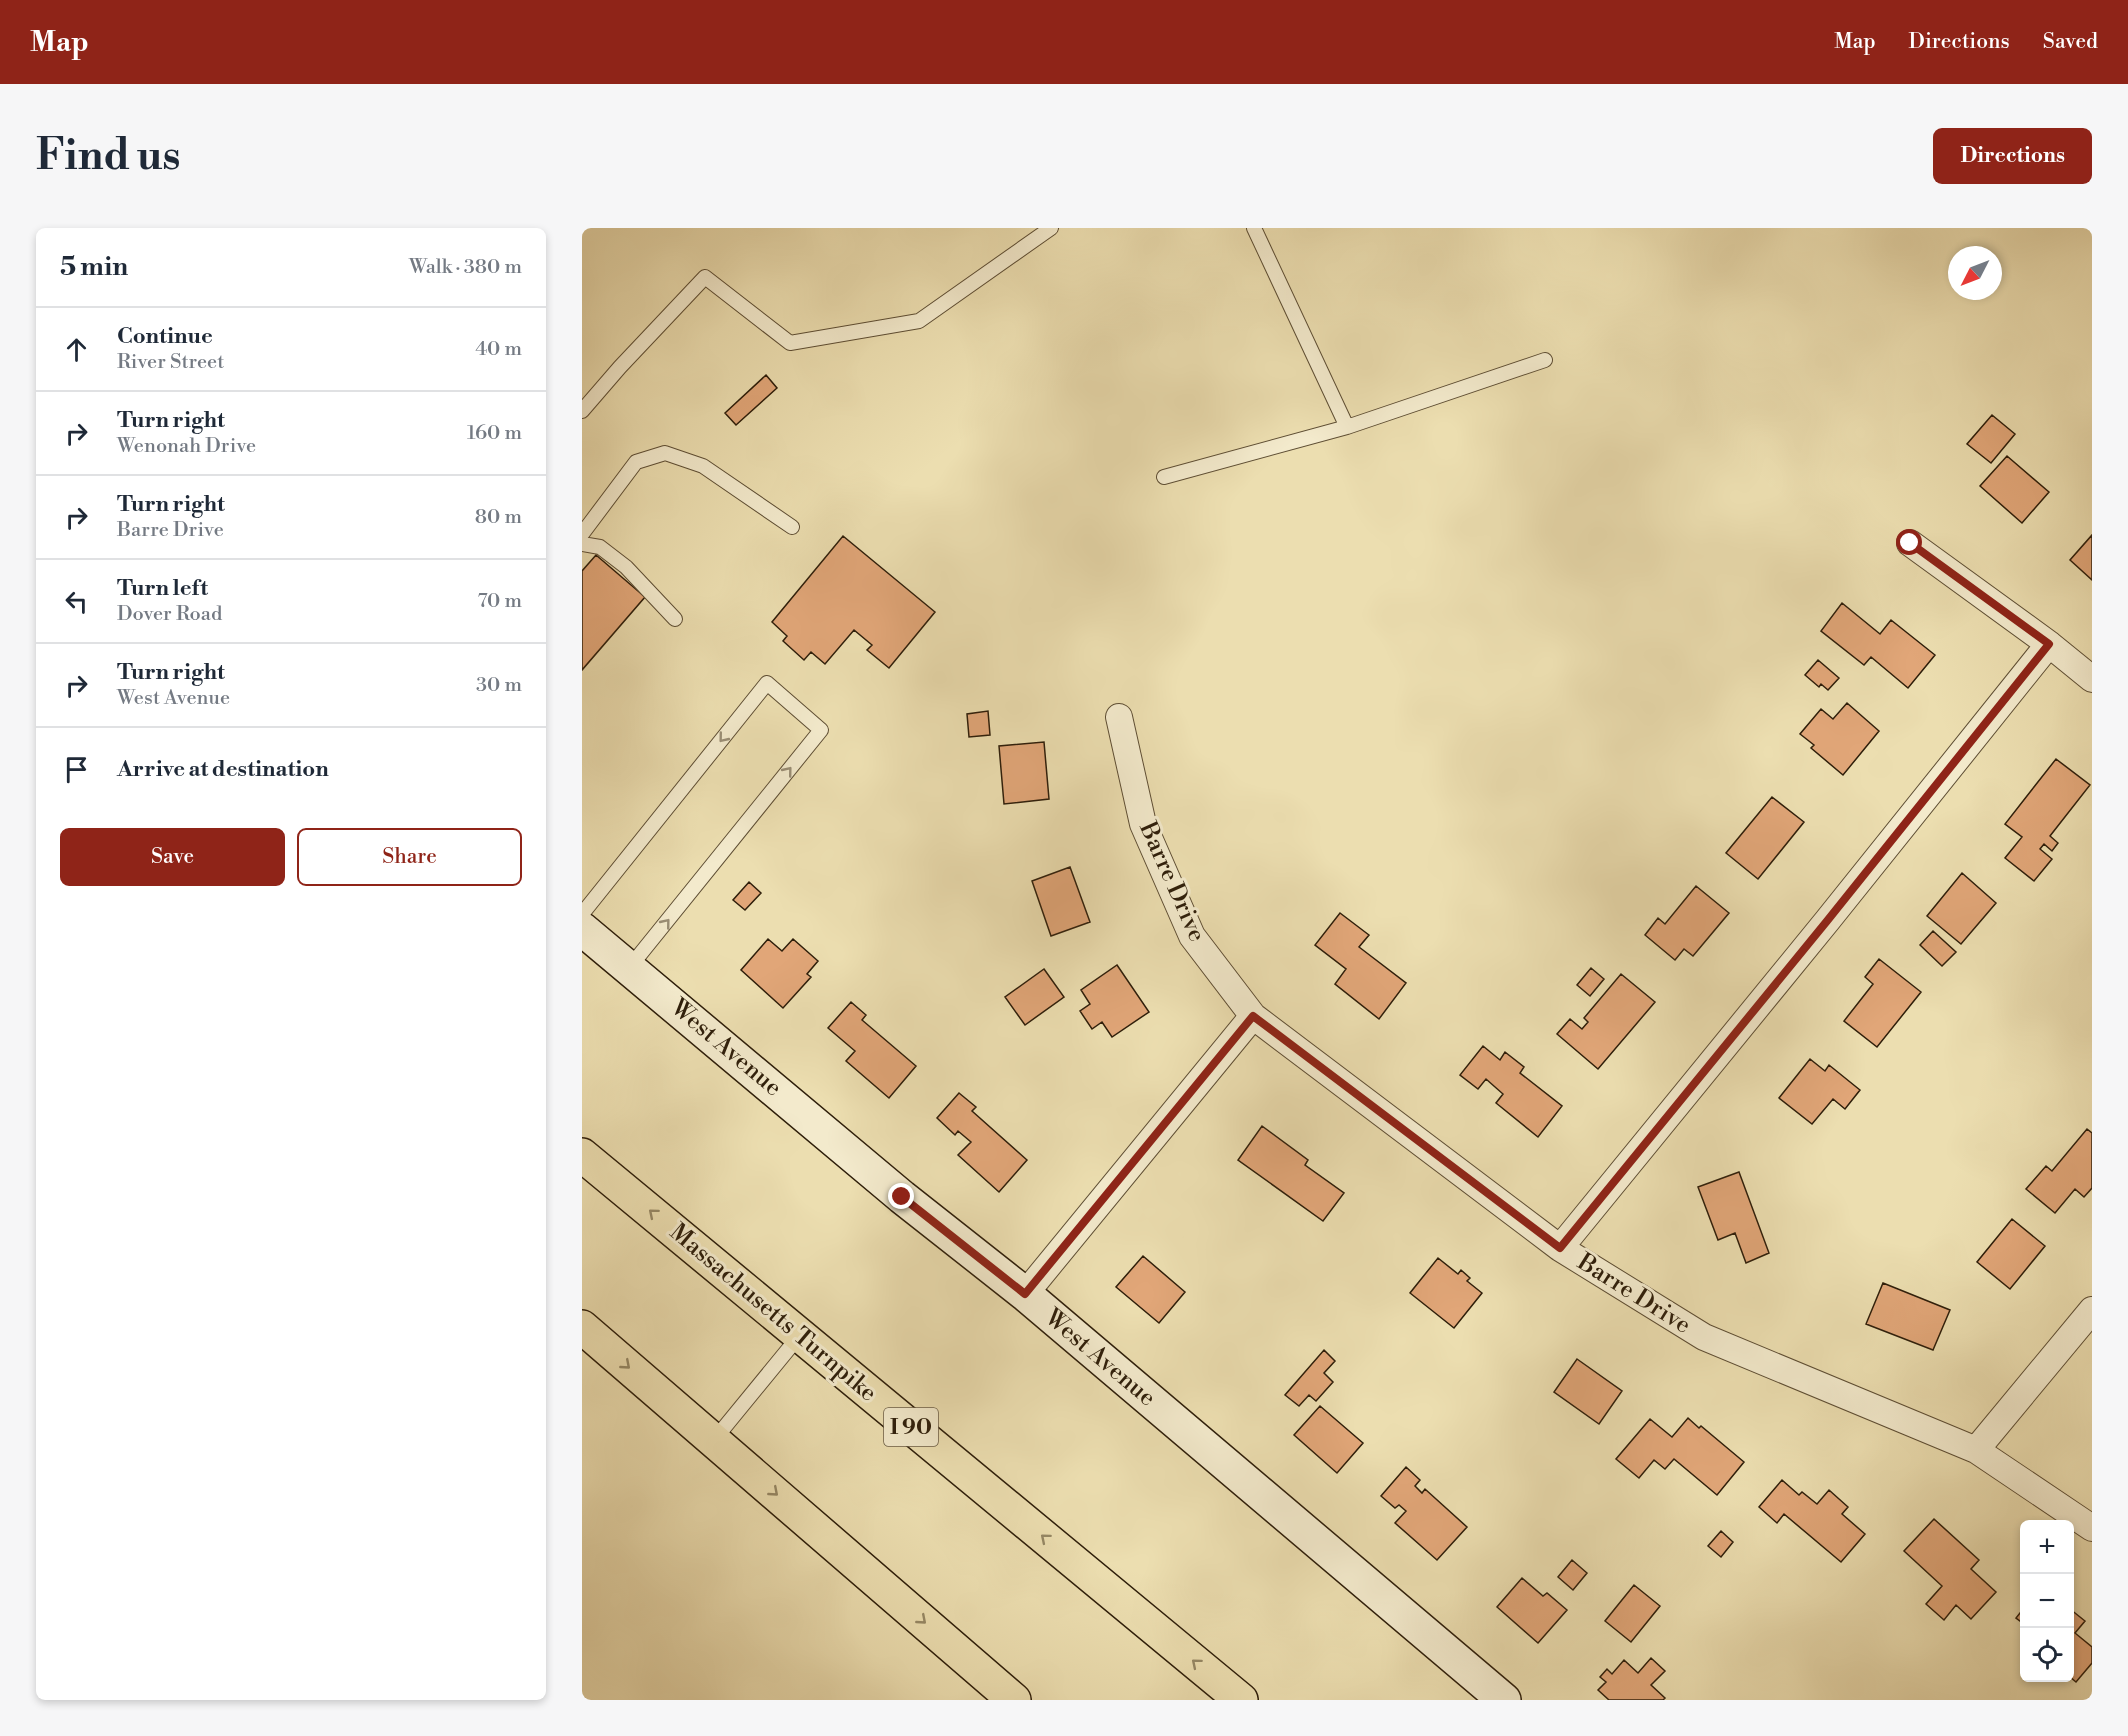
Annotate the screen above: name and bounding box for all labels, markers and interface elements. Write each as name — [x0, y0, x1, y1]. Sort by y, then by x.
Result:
text: Map — [30, 25, 89, 60]
text: Map — [1834, 29, 1876, 55]
text: Directions — [1909, 29, 2010, 55]
text: Saved — [2043, 29, 2098, 55]
button: Directions — [1933, 128, 2092, 184]
text: Find us — [36, 130, 180, 183]
north arrow — [1948, 246, 2002, 300]
text: 5 min — [60, 251, 128, 283]
text: Walk · 380 m — [409, 255, 522, 280]
text: Continue — [117, 323, 213, 350]
icon: ahead — [60, 333, 93, 366]
text: 40 m — [475, 337, 522, 362]
text: River Street — [117, 350, 224, 375]
text: Turn right — [117, 407, 225, 434]
icon: right — [60, 417, 93, 450]
text: 160 m — [467, 421, 522, 446]
text: Wenonah Drive — [117, 434, 256, 459]
text: Turn right — [117, 491, 225, 518]
icon: right — [60, 501, 93, 534]
text: 80 m — [475, 505, 522, 530]
text: Barre Drive — [117, 518, 224, 543]
route start — [1896, 529, 1922, 555]
text: Turn left — [117, 575, 208, 602]
icon: left — [60, 585, 93, 618]
text: 70 m — [478, 589, 522, 614]
text: Dover Road — [117, 602, 222, 627]
text: Turn right — [117, 659, 225, 686]
icon: right — [60, 669, 93, 702]
text: 30 m — [476, 673, 522, 698]
text: West Avenue — [117, 686, 230, 711]
one-way arrow — [719, 731, 730, 742]
icon: arrive — [60, 753, 93, 786]
text: Arrive at destination — [117, 756, 329, 783]
one-way arrow — [781, 767, 792, 778]
street label: Barre Drive — [1132, 816, 1212, 947]
button: Save — [60, 828, 285, 886]
button: Share — [297, 828, 522, 886]
one-way arrow — [659, 918, 670, 929]
street label: West Avenue — [664, 992, 788, 1103]
route end — [888, 1183, 914, 1209]
one-way arrow — [649, 1209, 660, 1220]
street label: Massachusetts Turnpike — [663, 1217, 883, 1409]
street label: Barre Drive — [1571, 1247, 1696, 1341]
street label: West Avenue — [1038, 1302, 1162, 1413]
one-way arrow — [619, 1358, 630, 1369]
road number: I 90 — [884, 1408, 938, 1446]
one-way arrow — [767, 1485, 778, 1496]
map controls — [2020, 1520, 2074, 1682]
button: + — [2020, 1520, 2074, 1574]
one-way arrow — [1041, 1535, 1052, 1546]
button: − — [2020, 1574, 2074, 1628]
one-way arrow — [915, 1613, 925, 1624]
button: locate — [2020, 1628, 2074, 1682]
one-way arrow — [1192, 1659, 1203, 1670]

